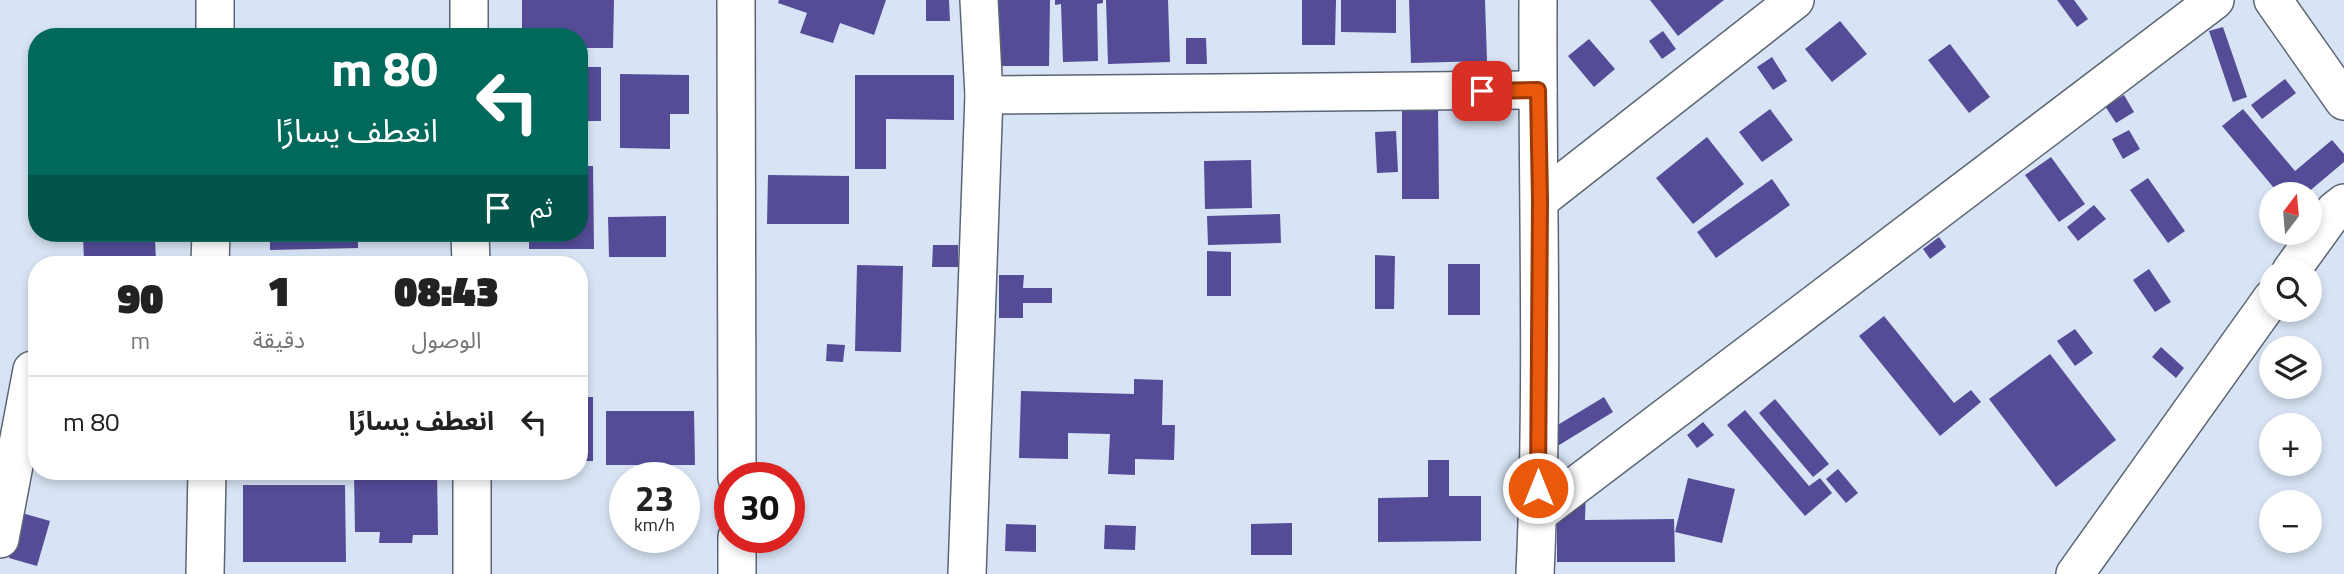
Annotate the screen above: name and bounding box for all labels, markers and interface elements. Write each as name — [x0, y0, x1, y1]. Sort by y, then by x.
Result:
text: 80 m — [331, 30, 438, 105]
icon: left — [462, 56, 553, 147]
pin — [1452, 61, 1512, 121]
icon: arrive — [1463, 72, 1501, 110]
text: انعطف يسارًا — [276, 106, 438, 154]
north arrow — [2259, 182, 2322, 245]
map controls — [2259, 182, 2322, 553]
text: ثم — [531, 188, 553, 227]
icon: arrive — [479, 189, 517, 227]
text: 1 — [267, 258, 290, 322]
text: 08:43 — [394, 258, 499, 322]
button: search — [2259, 259, 2322, 322]
text: 90 — [117, 265, 163, 329]
text: دقيقة — [253, 322, 305, 357]
text: الوصول — [412, 322, 481, 357]
text: m — [131, 323, 150, 358]
button: layers — [2259, 336, 2322, 399]
text: انعطف يسارًا — [349, 401, 494, 440]
text: 80 m — [63, 402, 120, 441]
icon: left — [515, 403, 553, 441]
button: + — [2259, 413, 2322, 476]
position arrow — [1501, 451, 1575, 525]
speed limit sign: 30 — [714, 462, 805, 553]
text: 23 — [635, 471, 674, 525]
button: − — [2259, 490, 2322, 553]
text: km/h — [634, 511, 675, 538]

